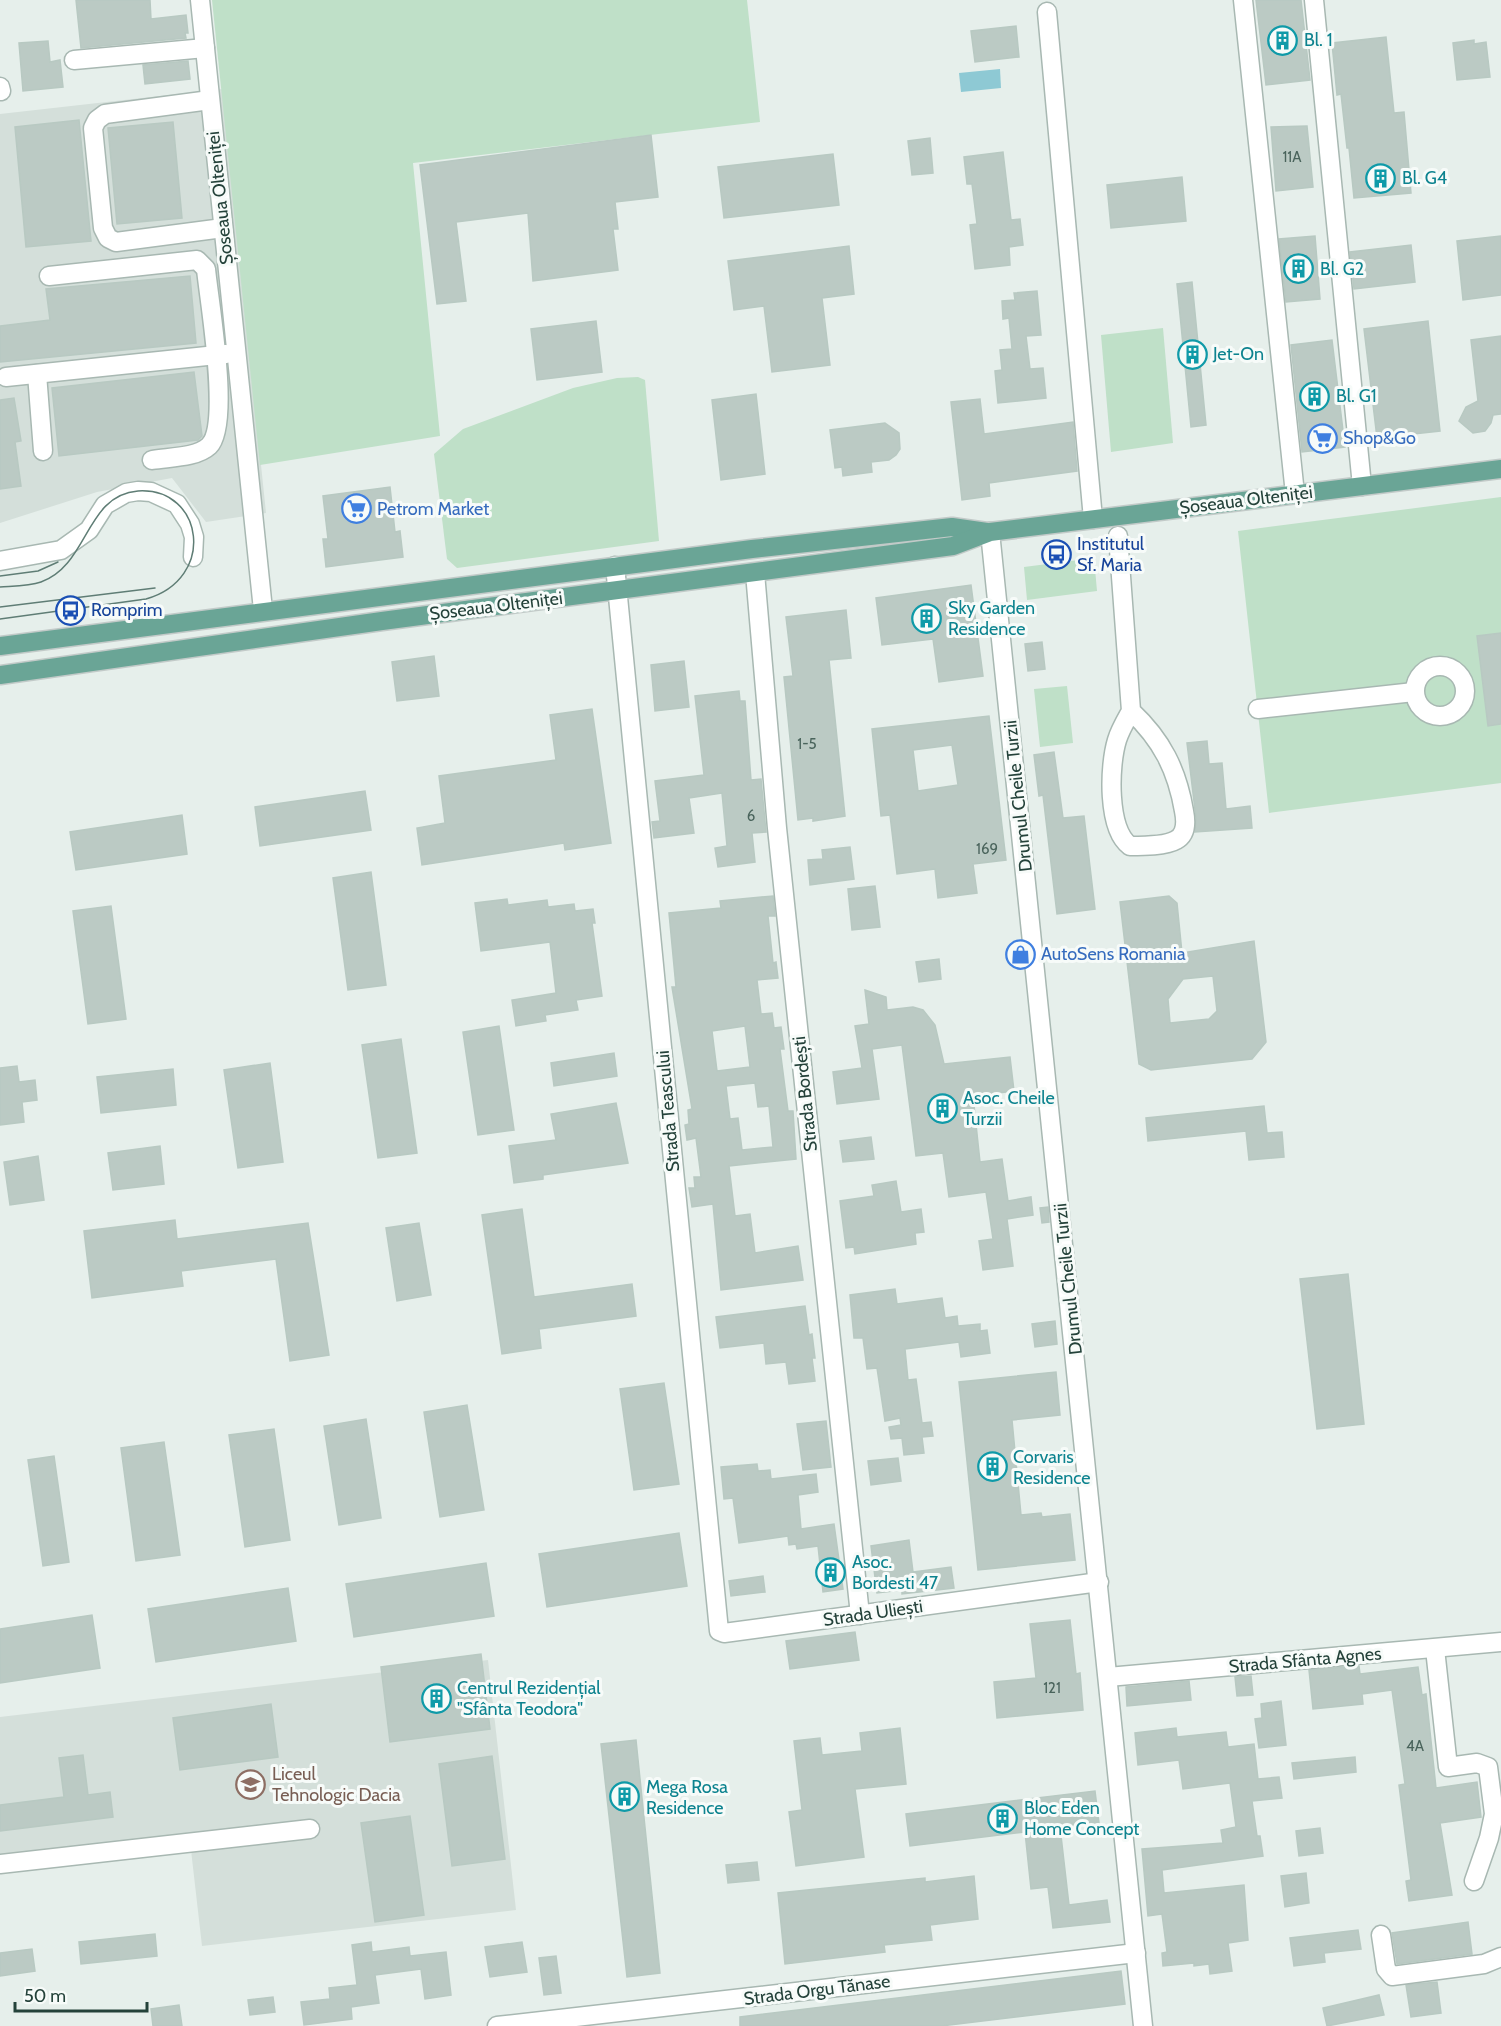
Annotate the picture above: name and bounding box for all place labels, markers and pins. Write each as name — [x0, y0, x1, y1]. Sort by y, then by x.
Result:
building icon: Bl. 1 — [1267, 24, 1299, 56]
place label: Bl. 1 — [1304, 29, 1333, 51]
building icon: Bl. G4 — [1365, 162, 1397, 194]
place label: Bl. G4 — [1402, 167, 1447, 189]
building icon: Bl. G2 — [1283, 253, 1315, 285]
place label: Bl. G2 — [1320, 258, 1364, 280]
building icon: Jet-On — [1176, 338, 1208, 370]
place label: Jet-On — [1212, 343, 1264, 365]
building icon: Bl. G1 — [1299, 380, 1331, 412]
place label: Bl. G1 — [1336, 385, 1377, 407]
supermarket icon: Shop&Go — [1306, 422, 1338, 454]
place label: Shop&Go — [1343, 427, 1416, 449]
supermarket icon: Petrom Market — [340, 493, 372, 525]
place label: Petrom Market — [377, 498, 489, 520]
place label: Institutul Sf. Maria — [1077, 533, 1145, 576]
bus stop icon: Institutul Sf. Maria — [1040, 538, 1072, 570]
bus stop icon: Romprim — [54, 594, 86, 626]
place label: Sky Garden Residence — [948, 597, 1035, 640]
place label: Romprim — [91, 599, 163, 621]
building icon: Sky Garden Residence — [911, 602, 943, 634]
shop icon: AutoSens Romania — [1004, 938, 1036, 970]
place label: AutoSens Romania — [1041, 943, 1186, 965]
place label: Asoc. Cheile Turzii — [963, 1087, 1055, 1130]
building icon: Asoc. Cheile Turzii — [926, 1092, 958, 1124]
place label: Corvaris Residence — [1013, 1446, 1091, 1489]
building icon: Corvaris Residence — [976, 1451, 1008, 1483]
place label: Asoc. Bordesti 47 — [852, 1551, 938, 1594]
building icon: Asoc. Bordesti 47 — [815, 1556, 847, 1588]
place label: Centrul Rezidențial "Sfânta Teodora" — [457, 1677, 601, 1720]
building icon: Centrul Rezidențial "Sfânta Teodora" — [420, 1682, 452, 1714]
place label: Liceul Tehnologic Dacia — [272, 1763, 401, 1806]
school or university icon: Liceul Tehnologic Dacia — [235, 1768, 267, 1800]
place label: Mega Rosa Residence — [646, 1776, 728, 1819]
building icon: Mega Rosa Residence — [609, 1781, 641, 1813]
place label: Bloc Eden Home Concept — [1024, 1797, 1139, 1840]
building icon: Bloc Eden Home Concept — [987, 1802, 1019, 1834]

